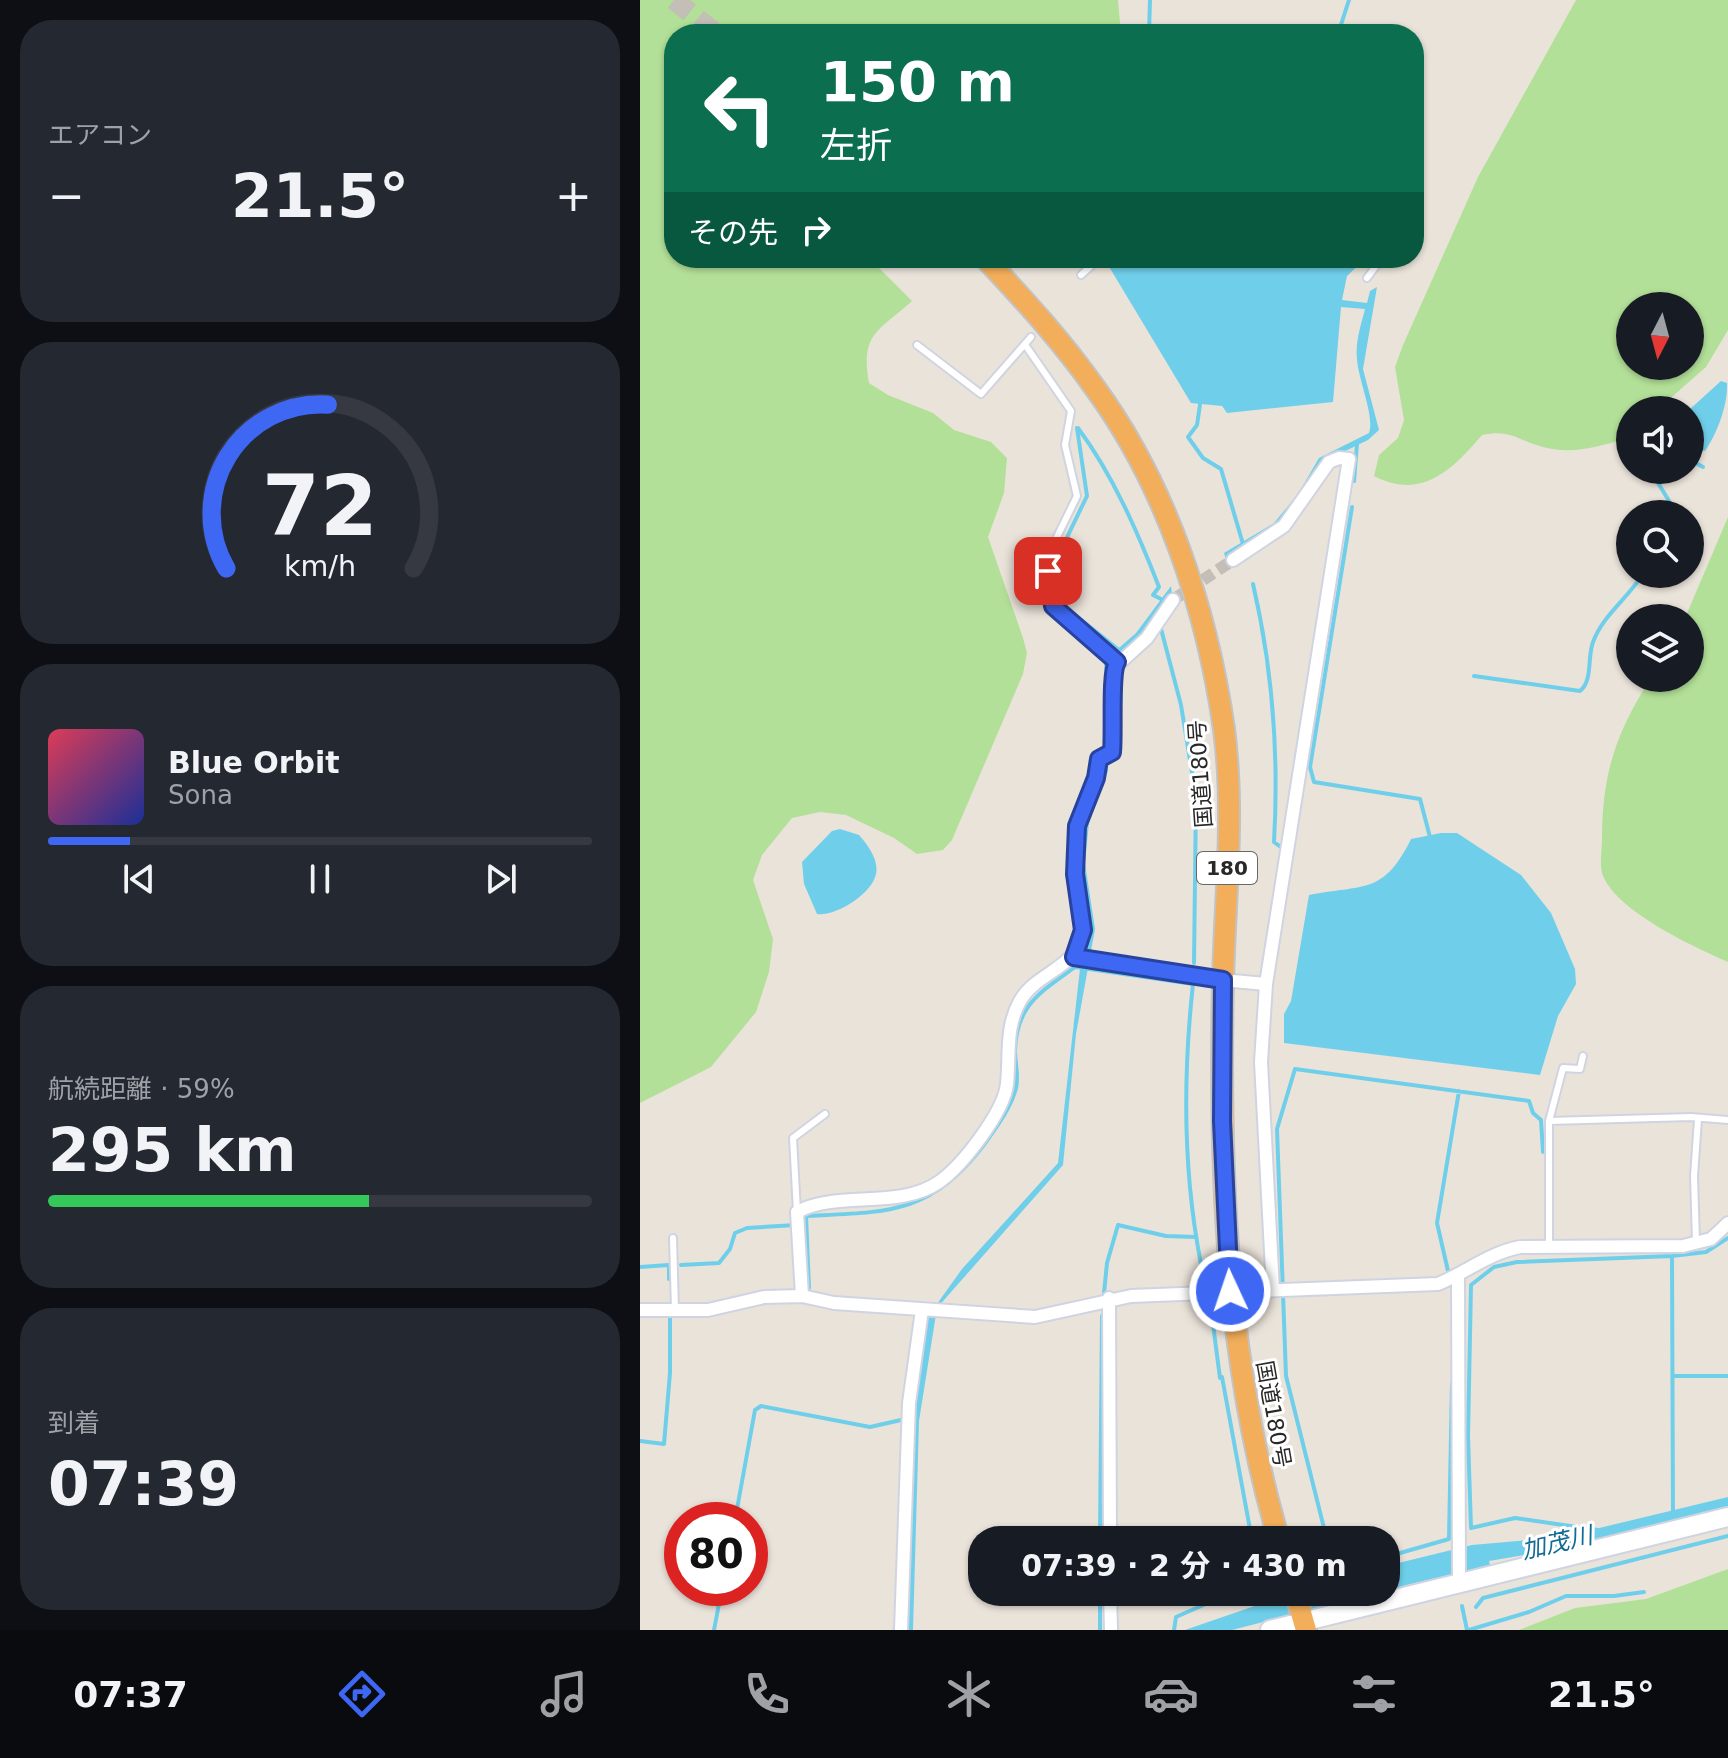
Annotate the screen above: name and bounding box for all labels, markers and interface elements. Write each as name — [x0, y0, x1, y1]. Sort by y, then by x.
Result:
text: 150 m — [820, 49, 1015, 114]
icon: left — [688, 56, 792, 160]
text: エアコン — [48, 120, 152, 150]
text: 左折 — [820, 125, 892, 166]
text: 21.5° — [231, 161, 409, 231]
text: − — [48, 170, 85, 221]
text: + — [555, 170, 592, 221]
icon: right — [794, 208, 838, 252]
text: その先 — [688, 215, 778, 250]
north arrow — [1616, 292, 1704, 380]
map controls — [1616, 292, 1704, 692]
button: sound — [1616, 396, 1704, 484]
text: 72 — [262, 458, 378, 555]
button: search — [1616, 500, 1704, 588]
pin — [1014, 537, 1082, 605]
text: km/h — [284, 549, 356, 583]
icon: arrive — [1026, 549, 1070, 593]
button: layers — [1616, 604, 1704, 692]
street label: 国道180号 — [1184, 719, 1217, 829]
text: Blue Orbit — [168, 745, 340, 780]
text: Sona — [168, 780, 233, 810]
road number: 180 — [1197, 852, 1257, 884]
icon: previous — [117, 857, 161, 901]
icon: pause — [298, 857, 342, 901]
icon: next — [479, 857, 523, 901]
text: 航続距離 · 59% — [48, 1074, 235, 1104]
text: 295 km — [48, 1115, 297, 1185]
position arrow — [1188, 1249, 1272, 1333]
street label: 国道180号 — [1252, 1359, 1295, 1469]
text: 到着 — [48, 1408, 100, 1438]
text: 07:39 — [48, 1449, 239, 1519]
speed limit sign: 80 — [664, 1502, 768, 1606]
water label: 加茂川 — [1519, 1521, 1598, 1565]
text: 07:39 · 2 分 · 430 m — [1021, 1548, 1347, 1583]
icon: directions — [334, 1666, 390, 1722]
icon: music — [536, 1666, 592, 1722]
icon: phone — [739, 1666, 795, 1722]
icon: climate — [941, 1666, 997, 1722]
icon: car — [1143, 1666, 1199, 1722]
icon: filters — [1346, 1666, 1402, 1722]
text: 07:37 — [73, 1674, 188, 1715]
text: 21.5° — [1548, 1674, 1655, 1715]

